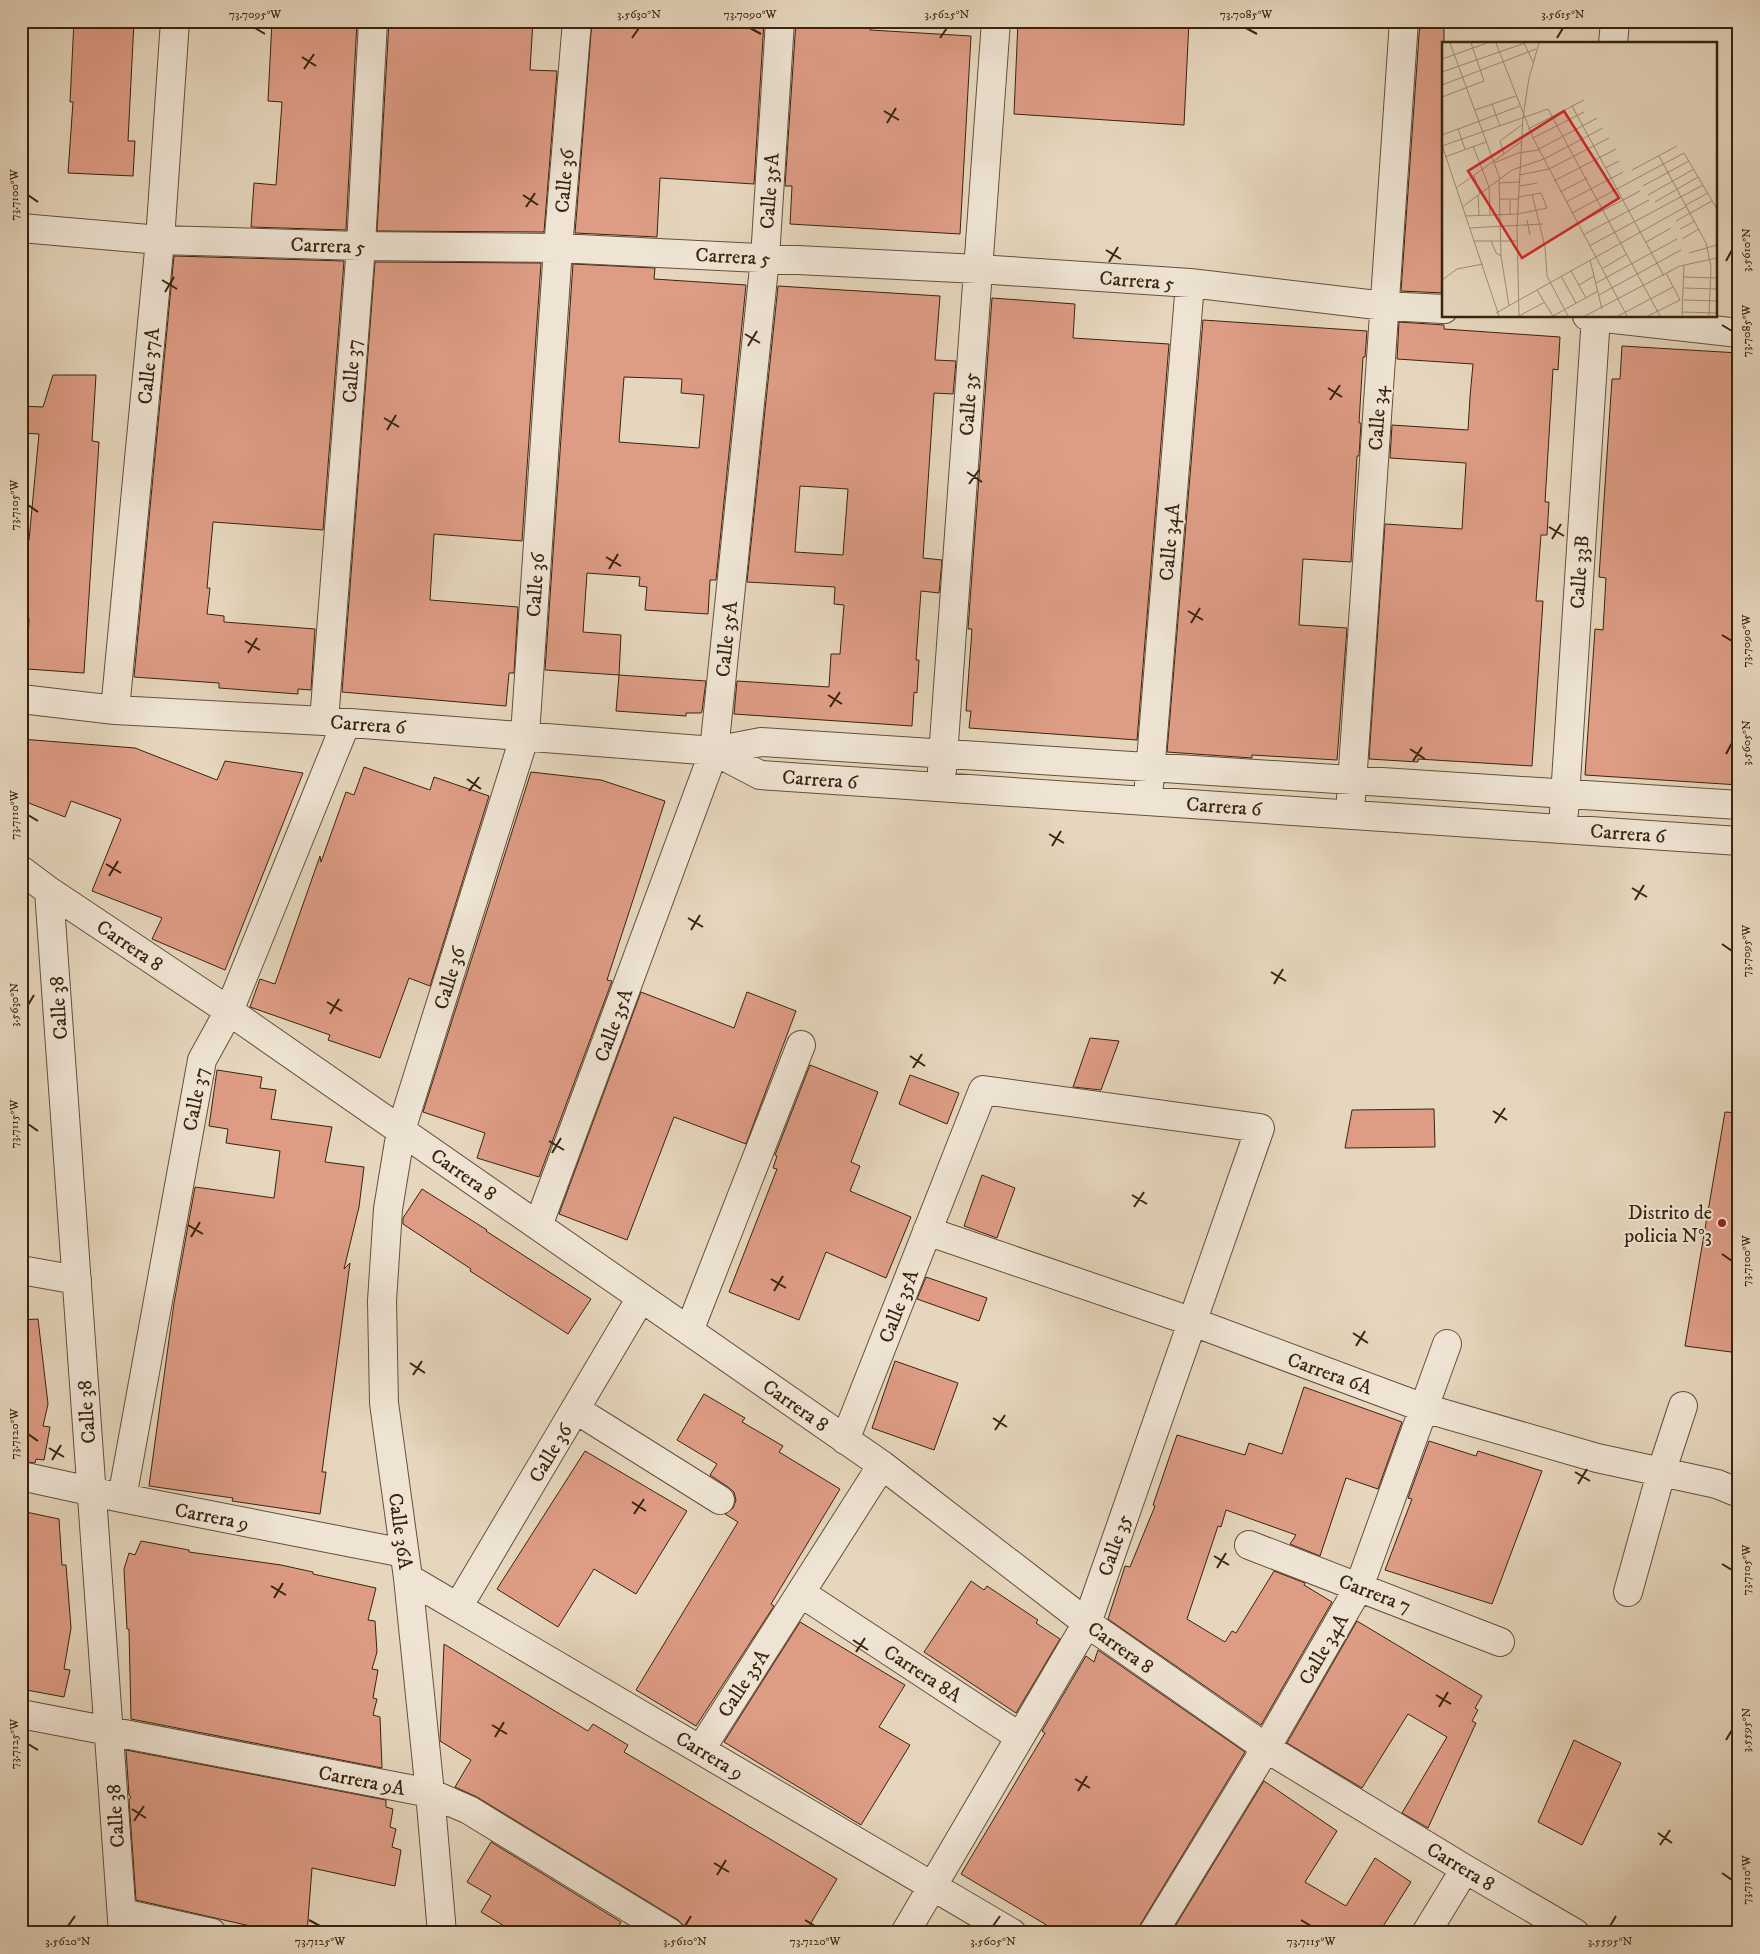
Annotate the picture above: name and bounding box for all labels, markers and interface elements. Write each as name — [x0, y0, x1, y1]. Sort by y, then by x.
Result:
text: 73.7095°W — [229, 7, 282, 22]
text: 3.5630°N — [617, 7, 661, 22]
text: 73.7090°W — [724, 7, 778, 22]
text: 3.5625°N — [925, 7, 970, 22]
text: 73.7085°W — [1220, 7, 1273, 22]
text: 3.5615°N — [1541, 7, 1585, 22]
inset map — [1442, 42, 1718, 318]
street label: Calle 36 — [550, 147, 581, 214]
street label: Calle 35A — [755, 152, 786, 230]
text: 73.7100°W — [7, 168, 22, 221]
text: 3.5610°N — [1739, 228, 1754, 272]
street label: Carrera 5 — [290, 233, 366, 260]
street label: Carrera 5 — [695, 243, 771, 272]
street label: Carrera 5 — [1099, 266, 1175, 297]
text: 73.7085°W — [1739, 304, 1754, 357]
street label: Calle 37A — [133, 326, 166, 406]
street label: Calle 37 — [338, 338, 367, 404]
street label: Calle 35 — [955, 371, 984, 437]
street label: Calle 34 — [1364, 384, 1393, 452]
text: 73.7105°W — [7, 479, 22, 530]
street label: Calle 34A — [1155, 502, 1186, 582]
street label: Calle 33B — [1565, 534, 1596, 610]
street label: Calle 36 — [522, 552, 551, 618]
street label: Calle 35A — [711, 600, 744, 678]
text: 73.7090°W — [1739, 613, 1754, 667]
street label: Carrera 6 — [329, 710, 407, 741]
text: 3.5605°N — [1739, 720, 1754, 766]
street label: Carrera 6 — [781, 765, 859, 796]
text: 73.7110°W — [7, 789, 22, 840]
street label: Carrera 6 — [1185, 792, 1263, 823]
street label: Carrera 6 — [1589, 819, 1667, 850]
street label: Carrera 8 — [91, 915, 167, 978]
text: 73.7095°W — [1739, 924, 1754, 977]
street label: Calle 36 — [429, 944, 472, 1013]
street label: Calle 38 — [45, 975, 74, 1041]
text: 3.5630°N — [7, 983, 22, 1027]
street label: Calle 35A — [590, 985, 639, 1066]
street label: Calle 37 — [178, 1065, 215, 1133]
text: 73.7115°W — [7, 1099, 22, 1148]
street label: Carrera 8 — [425, 1143, 501, 1207]
place label: Distrito de policia N°3 — [1623, 1201, 1712, 1249]
marker: Distrito de policia N°3 — [1716, 1217, 1728, 1229]
text: 73.7100°W — [1739, 1234, 1754, 1287]
street label: Calle 35A — [874, 1266, 925, 1347]
street label: Carrera 6A — [1284, 1348, 1376, 1401]
street label: Carrera 8 — [757, 1374, 833, 1438]
street label: Calle 38 — [73, 1379, 102, 1445]
text: 73.7120°W — [7, 1408, 22, 1459]
street label: Calle 36 — [524, 1419, 579, 1488]
street label: Calle 36A — [382, 1491, 417, 1571]
street label: Carrera 9 — [172, 1498, 251, 1537]
street label: Calle 35 — [1093, 1511, 1138, 1580]
text: 73.7105°W — [1739, 1544, 1754, 1595]
street label: Carrera 7 — [1335, 1569, 1414, 1620]
street label: Calle 34A — [1294, 1609, 1355, 1690]
street label: Carrera 8 — [1082, 1616, 1158, 1680]
street label: Carrera 8A — [878, 1640, 966, 1709]
street label: Calle 35A — [713, 1645, 776, 1723]
text: 3.5595°N — [1739, 1707, 1754, 1752]
text: 73.7125°W — [7, 1718, 22, 1769]
street label: Carrera 9 — [671, 1726, 748, 1786]
street label: Carrera 9A — [316, 1761, 407, 1802]
street label: Calle 38 — [102, 1783, 131, 1849]
street label: Carrera 8 — [1422, 1837, 1499, 1897]
text: 73.7110°W — [1739, 1854, 1754, 1905]
text: 3.5620°N — [45, 1934, 91, 1949]
text: 73.7125°W — [295, 1934, 346, 1949]
text: 3.5610°N — [663, 1934, 707, 1949]
text: 73.7120°W — [790, 1934, 841, 1949]
text: 3.5605°N — [970, 1934, 1016, 1949]
text: 73.7115°W — [1287, 1934, 1336, 1949]
text: 3.5595°N — [1588, 1934, 1633, 1949]

